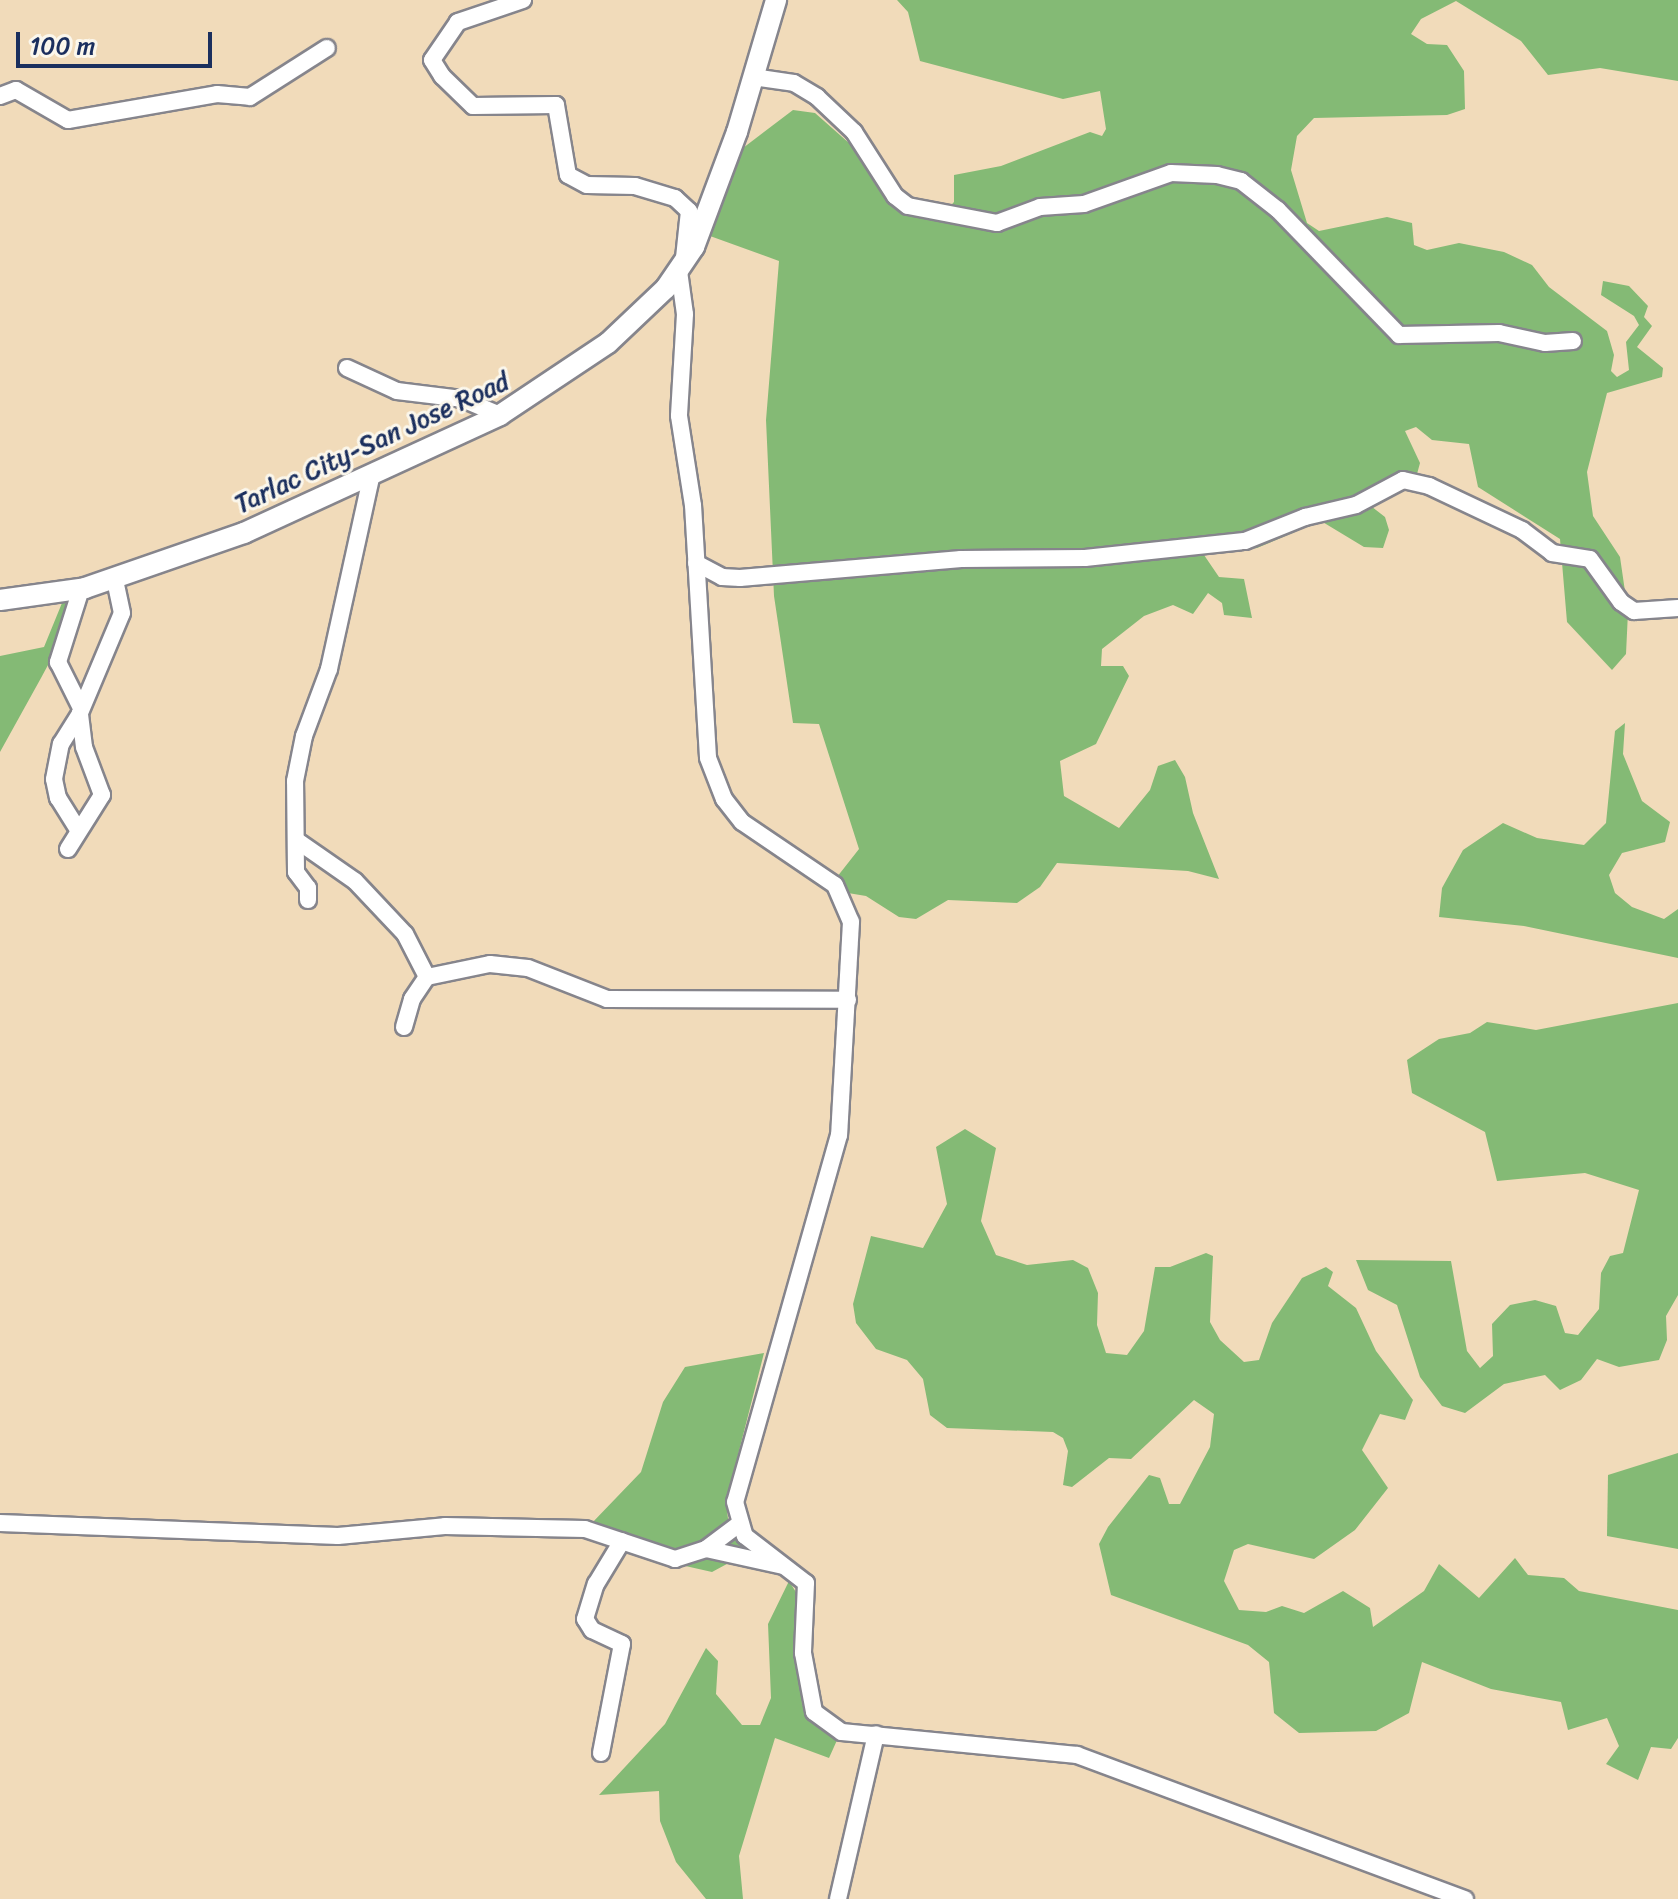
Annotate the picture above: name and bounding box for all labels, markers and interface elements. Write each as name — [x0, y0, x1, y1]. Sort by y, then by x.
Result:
scale bar — [20, 16, 216, 66]
text: 100 m — [30, 25, 95, 67]
street label: Tarlac City-San Jose Road — [230, 366, 514, 520]

